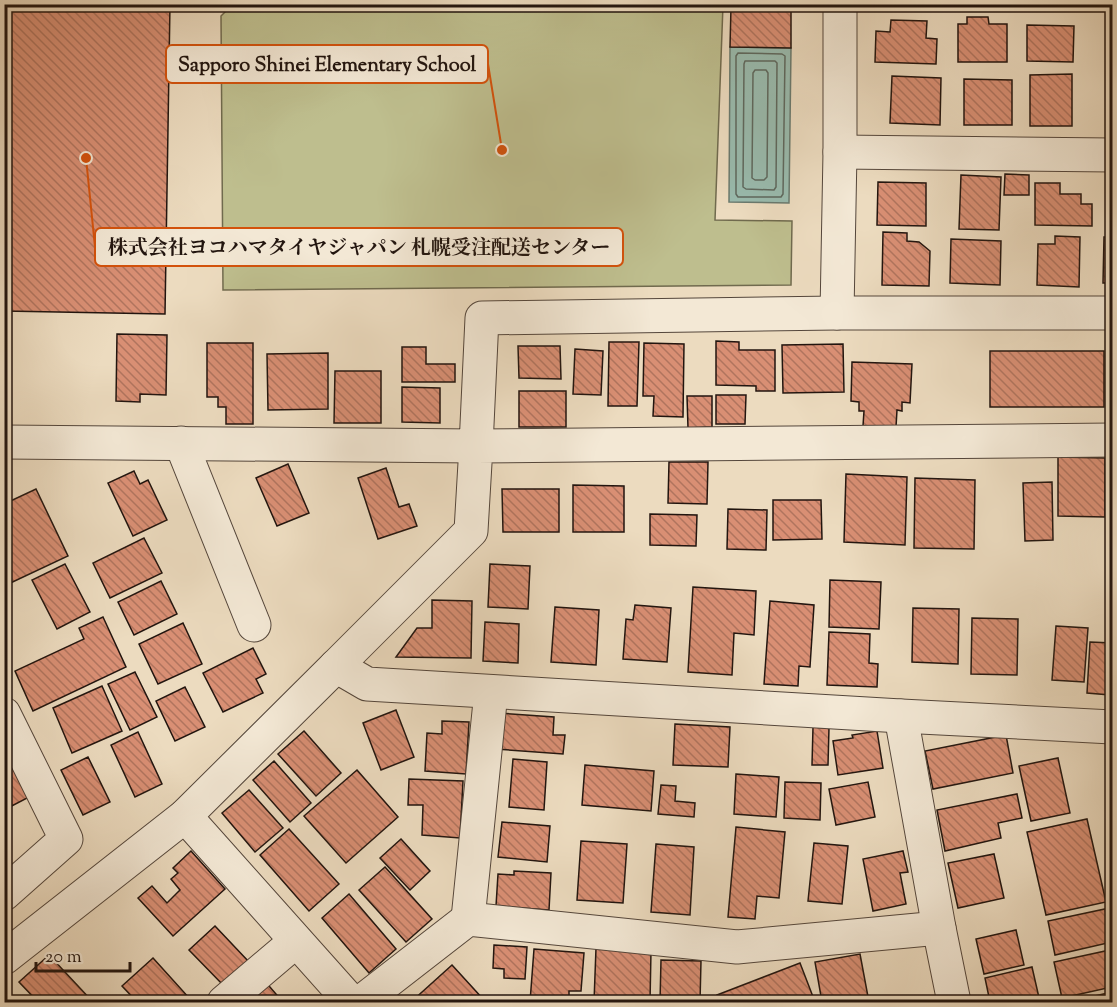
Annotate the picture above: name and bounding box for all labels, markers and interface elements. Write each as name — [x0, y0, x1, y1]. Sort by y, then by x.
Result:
callout: Sapporo Shinei Elementary School — [166, 45, 488, 83]
text: Sapporo Shinei Elementary School — [178, 52, 476, 81]
callout: 株式会社ヨコハマタイヤジャパン 札幌受注配送センター — [95, 228, 623, 266]
text: 株式会社ヨコハマタイヤジャパン 札幌受注配送センター — [108, 235, 610, 264]
scale bar — [36, 935, 130, 973]
text: 20 m — [45, 945, 82, 971]

